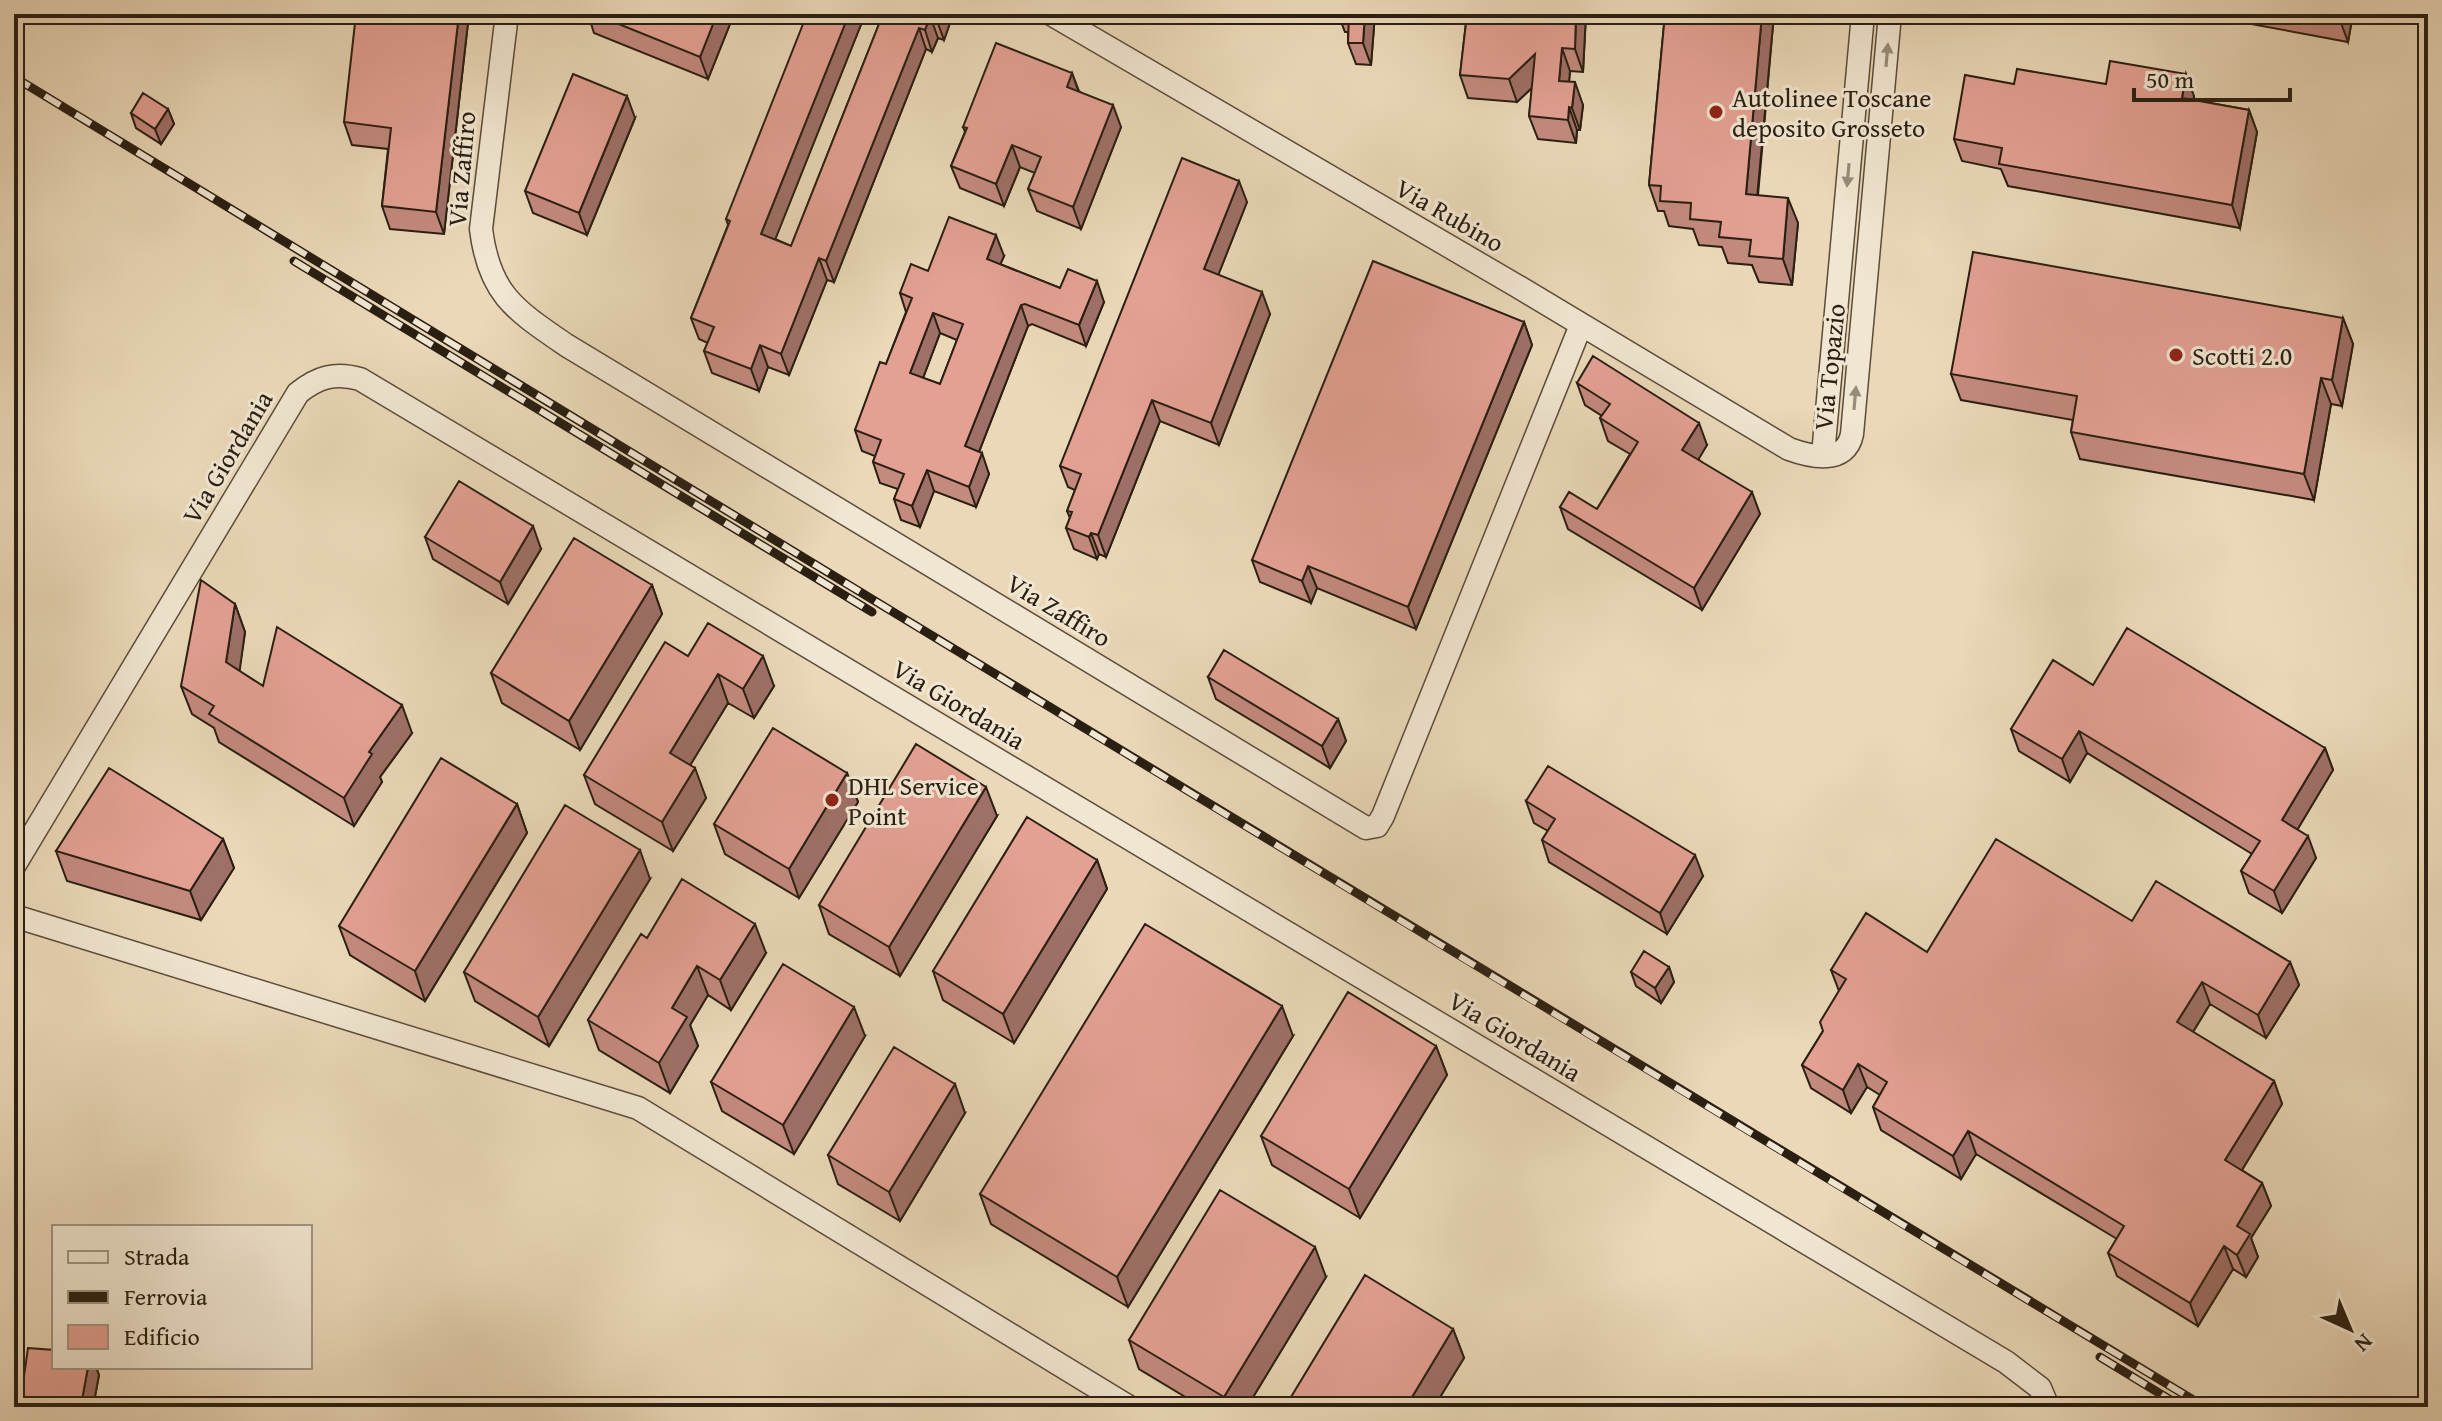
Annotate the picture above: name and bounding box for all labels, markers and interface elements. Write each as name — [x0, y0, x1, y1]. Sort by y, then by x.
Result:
one-way arrow — [1880, 42, 1893, 67]
scale bar — [2134, 52, 2290, 102]
text: 50 m — [2146, 62, 2194, 97]
place label: Autolinee Toscane deposito Grosseto — [1732, 78, 1931, 147]
marker: Autolinee Toscane deposito Grosseto — [1707, 103, 1725, 121]
street label: Via Zaffiro — [437, 110, 485, 228]
one-way arrow — [1842, 163, 1855, 188]
street label: Via Rubino — [1388, 168, 1512, 262]
street label: Via Topazio — [1803, 302, 1855, 432]
place label: Scotti 2.0 — [2192, 336, 2292, 375]
marker: Scotti 2.0 — [2167, 346, 2185, 364]
street label: Via Giordania — [172, 382, 282, 531]
one-way arrow — [1849, 385, 1862, 410]
street label: Via Zaffiro — [999, 563, 1119, 657]
street label: Via Giordania — [885, 649, 1034, 759]
place label: DHL Service Point — [848, 766, 979, 835]
marker: DHL Service Point — [823, 791, 841, 809]
street label: Via Giordania — [1441, 981, 1590, 1091]
legend — [52, 1225, 312, 1369]
text: Strada — [124, 1239, 190, 1274]
text: Ferrovia — [124, 1279, 208, 1314]
north arrow — [2310, 1289, 2390, 1369]
text: Edificio — [124, 1319, 200, 1354]
text: N — [2347, 1327, 2380, 1360]

